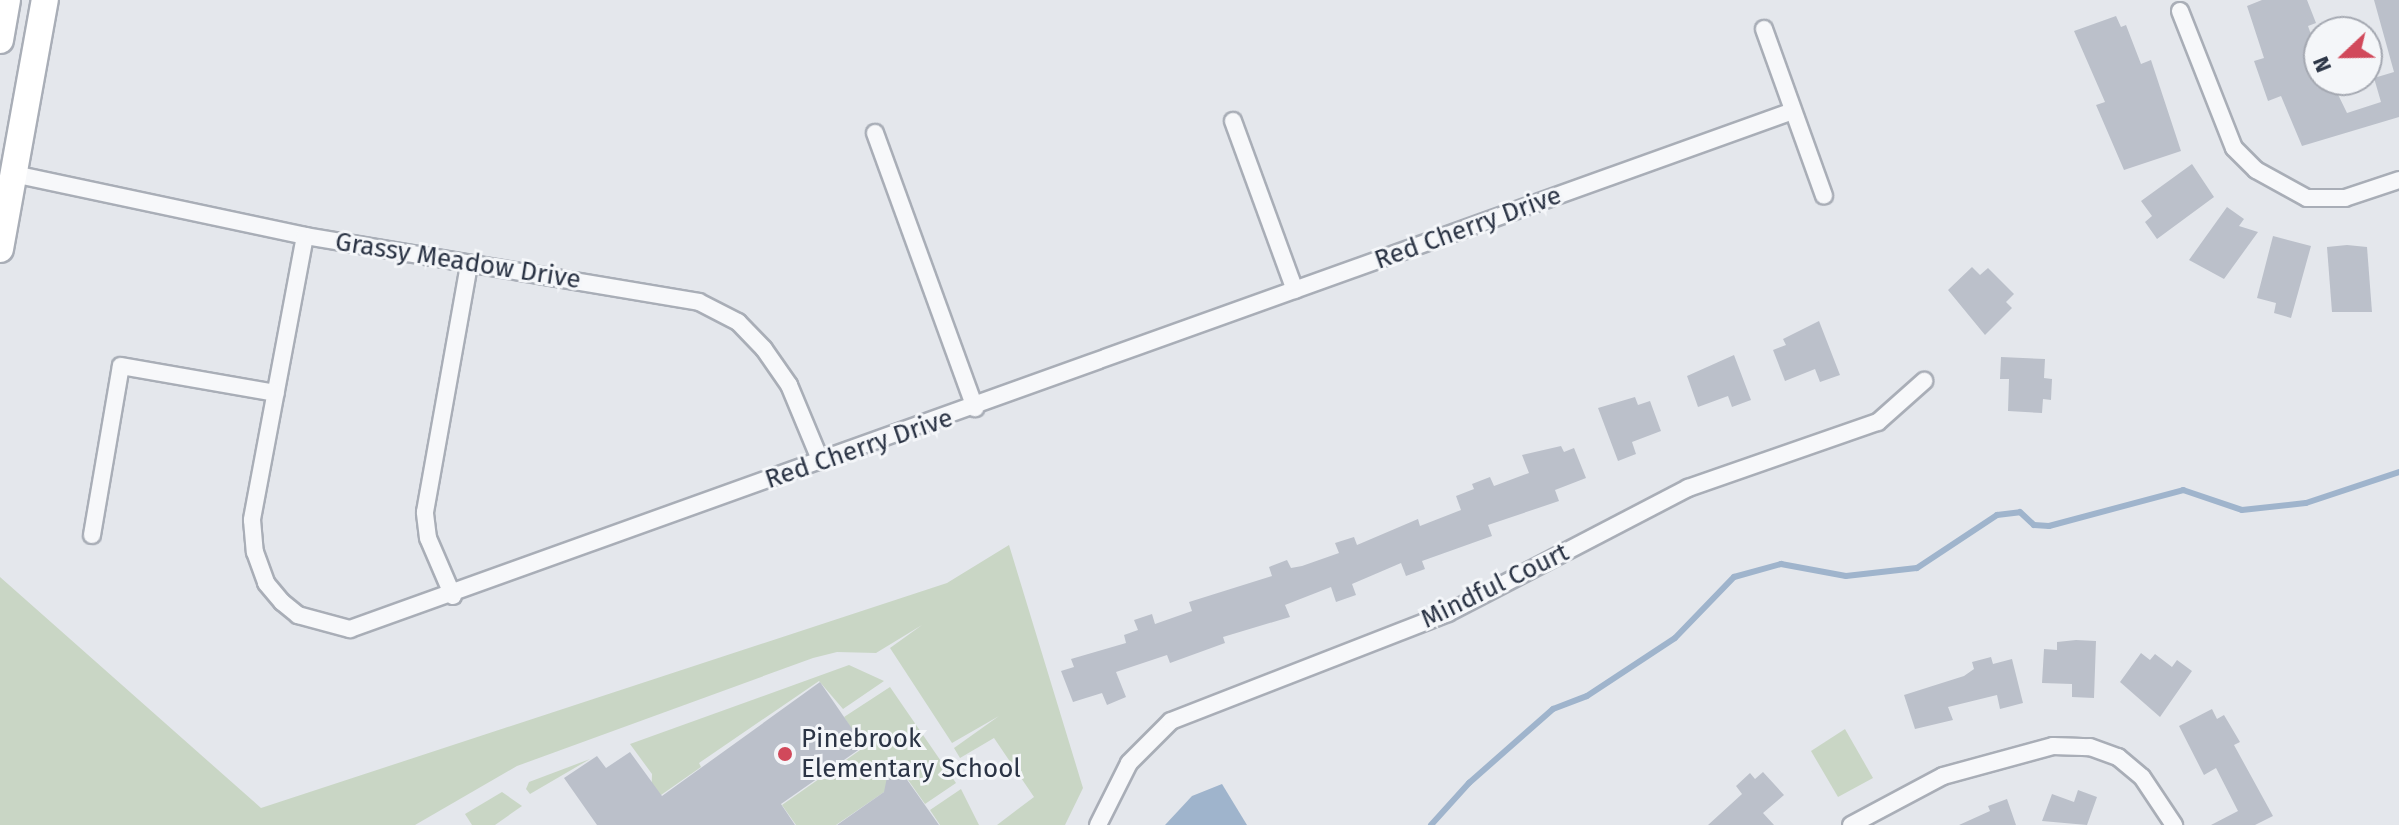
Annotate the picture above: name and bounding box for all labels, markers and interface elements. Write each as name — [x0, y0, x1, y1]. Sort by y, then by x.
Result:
north arrow — [2303, 16, 2383, 96]
text: N — [2307, 53, 2337, 76]
street label: Red Cherry Drive — [1370, 180, 1566, 276]
street label: Grassy Meadow Drive — [333, 226, 583, 296]
street label: Red Cherry Drive — [761, 402, 957, 496]
street label: Mindful Court — [1416, 537, 1574, 635]
place label: Pinebrook Elementary School — [801, 723, 1021, 784]
marker: Pinebrook Elementary School — [776, 745, 794, 763]

